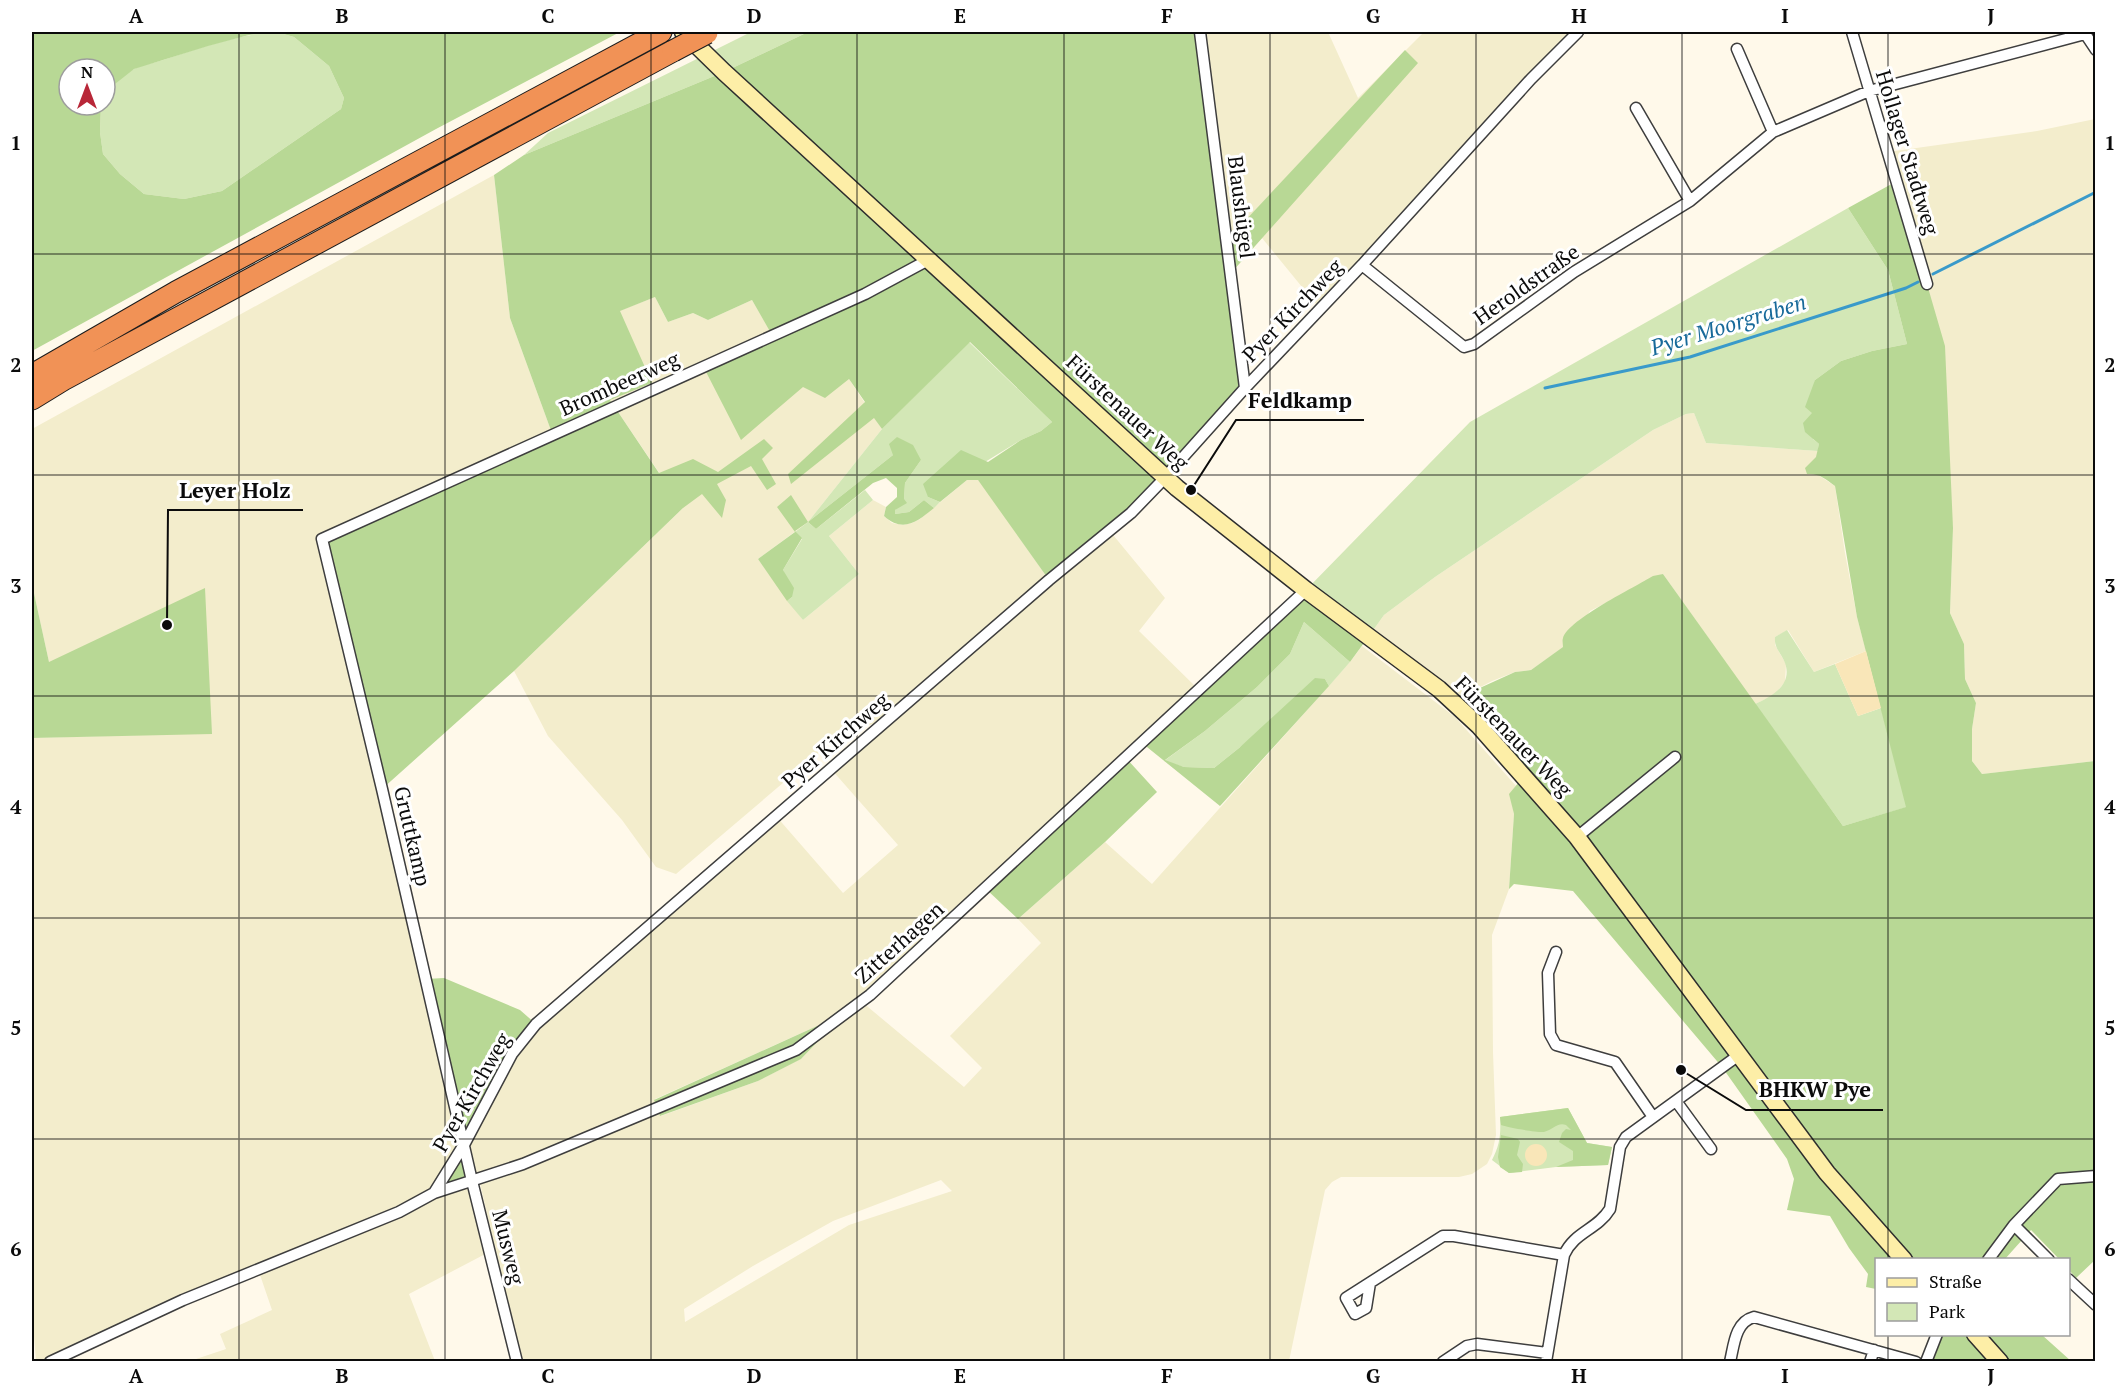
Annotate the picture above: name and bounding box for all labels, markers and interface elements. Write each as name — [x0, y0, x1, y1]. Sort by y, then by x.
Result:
text: A — [129, 2, 144, 29]
text: B — [336, 2, 349, 29]
text: C — [541, 2, 555, 29]
text: D — [747, 2, 761, 29]
text: E — [954, 2, 966, 29]
text: F — [1161, 2, 1173, 29]
text: G — [1366, 2, 1380, 29]
text: H — [1571, 2, 1587, 29]
text: I — [1781, 2, 1789, 29]
text: J — [1987, 2, 1995, 29]
north arrow — [57, 57, 117, 117]
text: N — [81, 61, 93, 83]
street label: Hollager Stadtweg — [1870, 66, 1947, 239]
text: 1 — [10, 129, 22, 156]
text: 1 — [2104, 129, 2116, 156]
street label: Blaushügel — [1222, 154, 1262, 260]
street label: Heroldstraße — [1468, 237, 1584, 331]
street label: Pyer Kirchweg — [1236, 252, 1349, 368]
water label: Pyer Moorgraben — [1646, 287, 1809, 362]
street label: Brombeerweg — [555, 344, 684, 422]
street label: Fürstenauer Weg — [1061, 348, 1196, 477]
text: 2 — [10, 351, 22, 378]
text: 2 — [2104, 351, 2116, 378]
callout: Feldkamp — [1236, 380, 1364, 420]
text: Feldkamp — [1248, 385, 1352, 414]
callout: Leyer Holz — [168, 470, 303, 510]
text: Leyer Holz — [179, 475, 291, 504]
text: 3 — [10, 572, 22, 599]
text: 3 — [2104, 572, 2116, 599]
street label: Fürstenauer Weg — [1449, 670, 1580, 803]
street label: Pyer Kirchweg — [776, 685, 895, 794]
street label: Gruttkamp — [388, 783, 438, 889]
text: 4 — [10, 793, 22, 820]
text: 4 — [2104, 793, 2116, 820]
street label: Zitterhagen — [849, 894, 950, 989]
text: 5 — [10, 1014, 22, 1041]
text: 5 — [2104, 1014, 2116, 1041]
street label: Pyer Kirchweg — [426, 1027, 517, 1157]
callout: BHKW Pye — [1746, 1070, 1883, 1110]
text: BHKW Pye — [1759, 1074, 1871, 1103]
street label: Musweg — [486, 1207, 532, 1288]
text: 6 — [10, 1235, 22, 1262]
text: 6 — [2104, 1235, 2116, 1262]
legend — [1875, 1258, 2070, 1336]
text: Straße — [1929, 1269, 1982, 1293]
text: Park — [1929, 1299, 1966, 1323]
text: A — [129, 1362, 144, 1389]
text: B — [336, 1362, 349, 1389]
text: C — [541, 1362, 555, 1389]
text: D — [747, 1362, 761, 1389]
text: E — [954, 1362, 966, 1389]
text: F — [1161, 1362, 1173, 1389]
text: G — [1366, 1362, 1380, 1389]
text: H — [1571, 1362, 1587, 1389]
text: I — [1781, 1362, 1789, 1389]
text: J — [1987, 1362, 1995, 1389]

